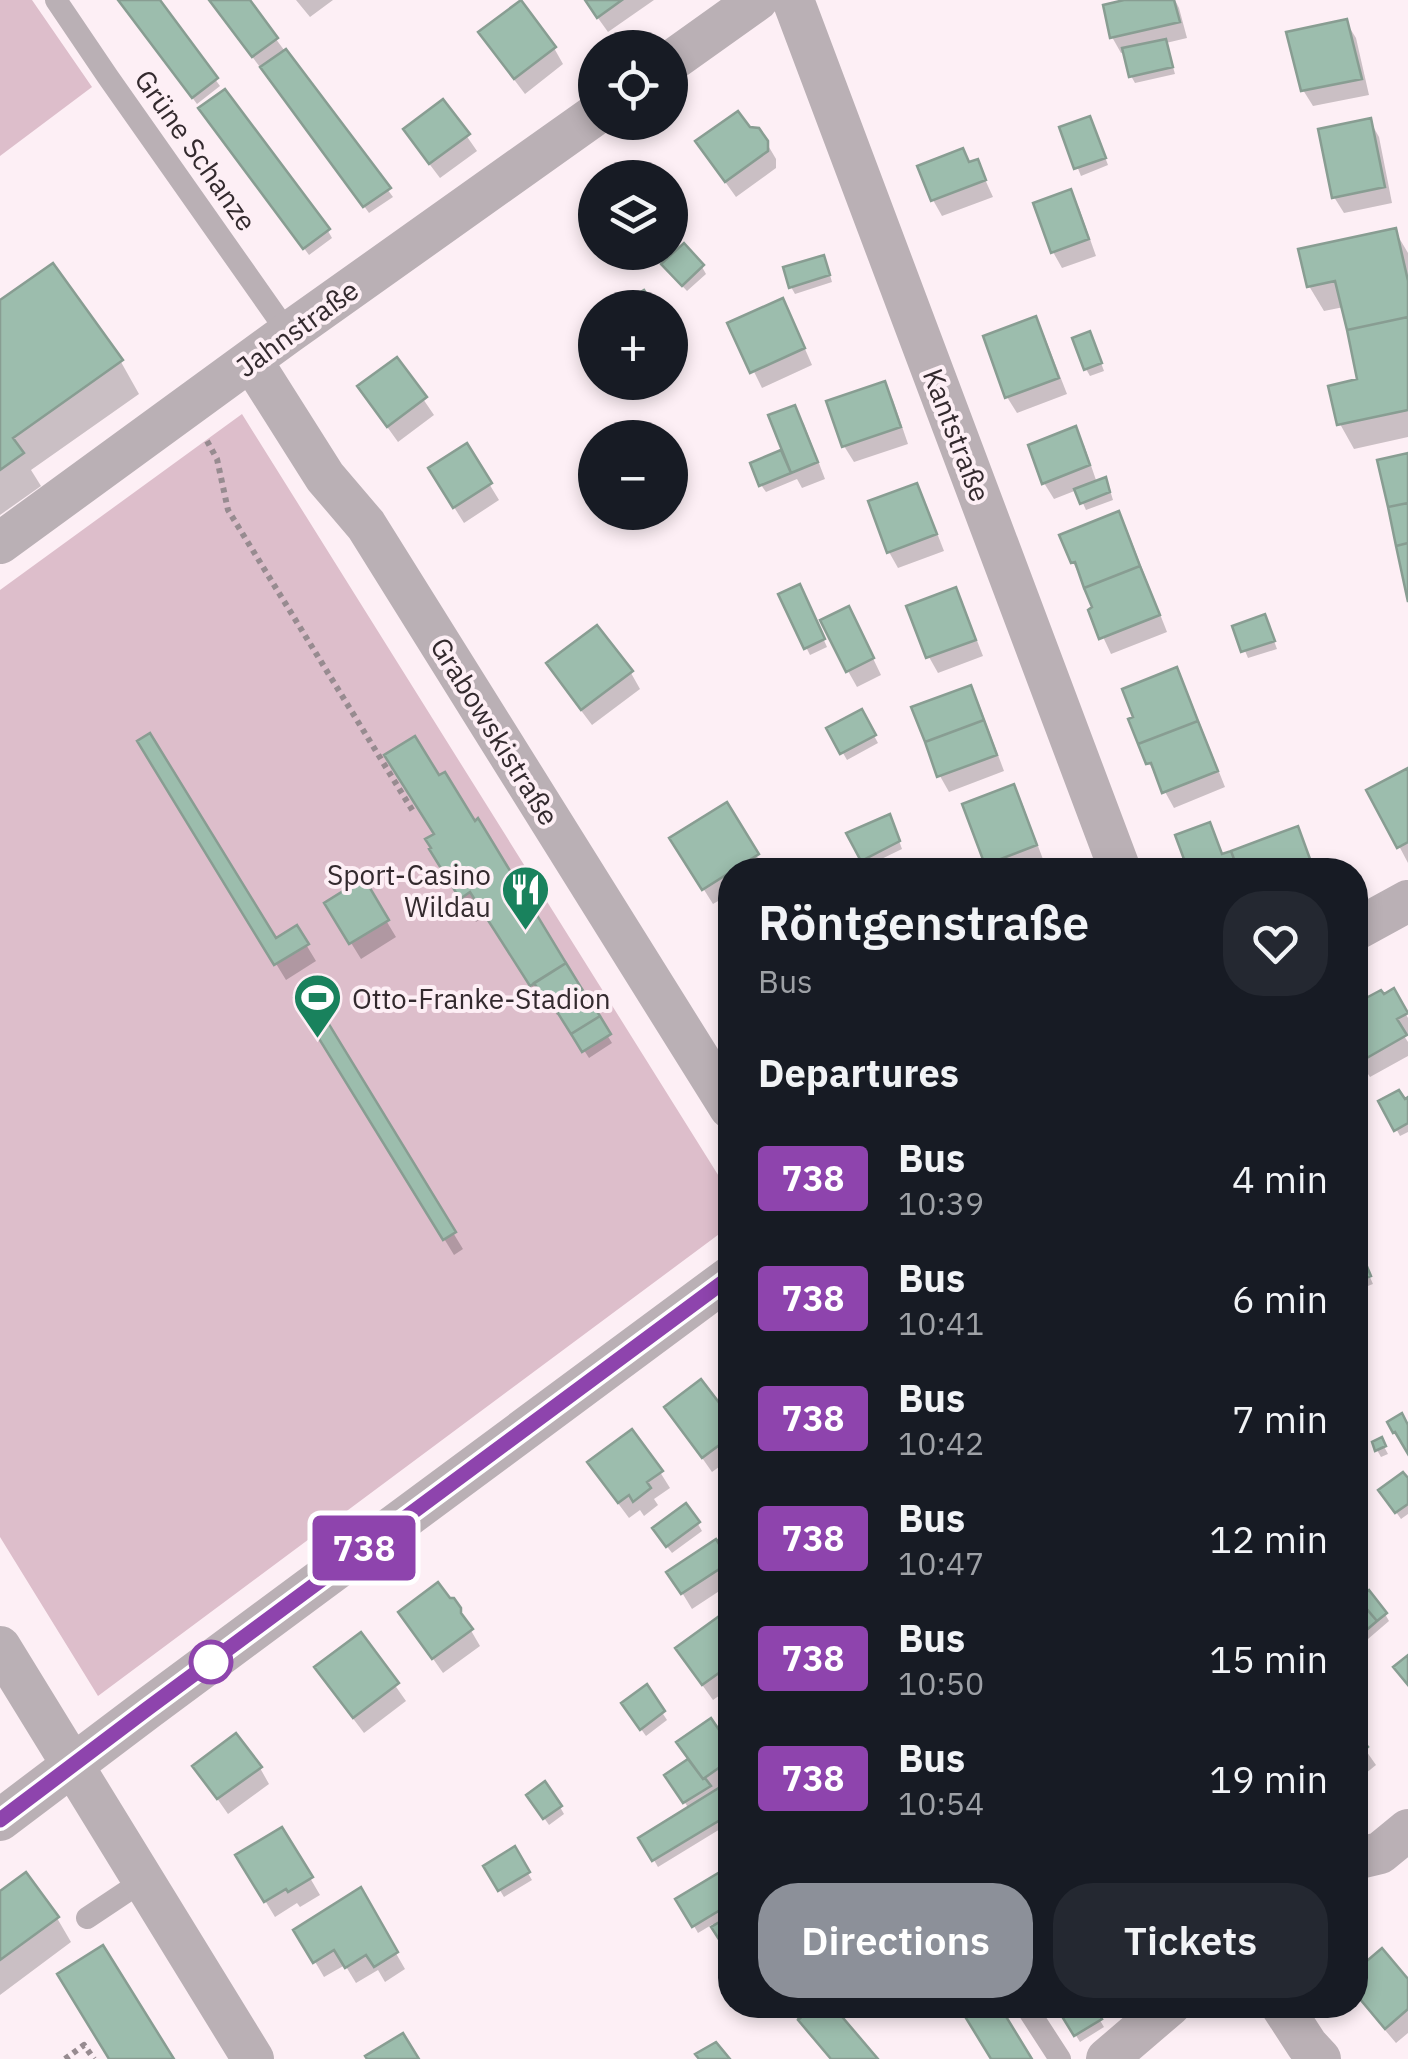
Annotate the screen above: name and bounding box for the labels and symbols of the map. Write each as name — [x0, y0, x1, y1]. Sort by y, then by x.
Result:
street label: Grüne Schanze — [127, 62, 265, 238]
street label: Jahnstraße — [228, 271, 366, 385]
street label: Kantstraße — [915, 363, 999, 507]
street label: Grabowskistraße — [422, 630, 568, 832]
place label: Sport-Casino Wildau — [327, 856, 491, 925]
restaurant icon: Sport-Casino Wildau — [500, 864, 552, 932]
sports icon: Otto-Franke-Stadion — [291, 972, 343, 1040]
place label: Otto-Franke-Stadion — [352, 980, 611, 1017]
line badge: 738 — [306, 1516, 422, 1580]
unlabelled marker — [190, 1641, 232, 1683]

